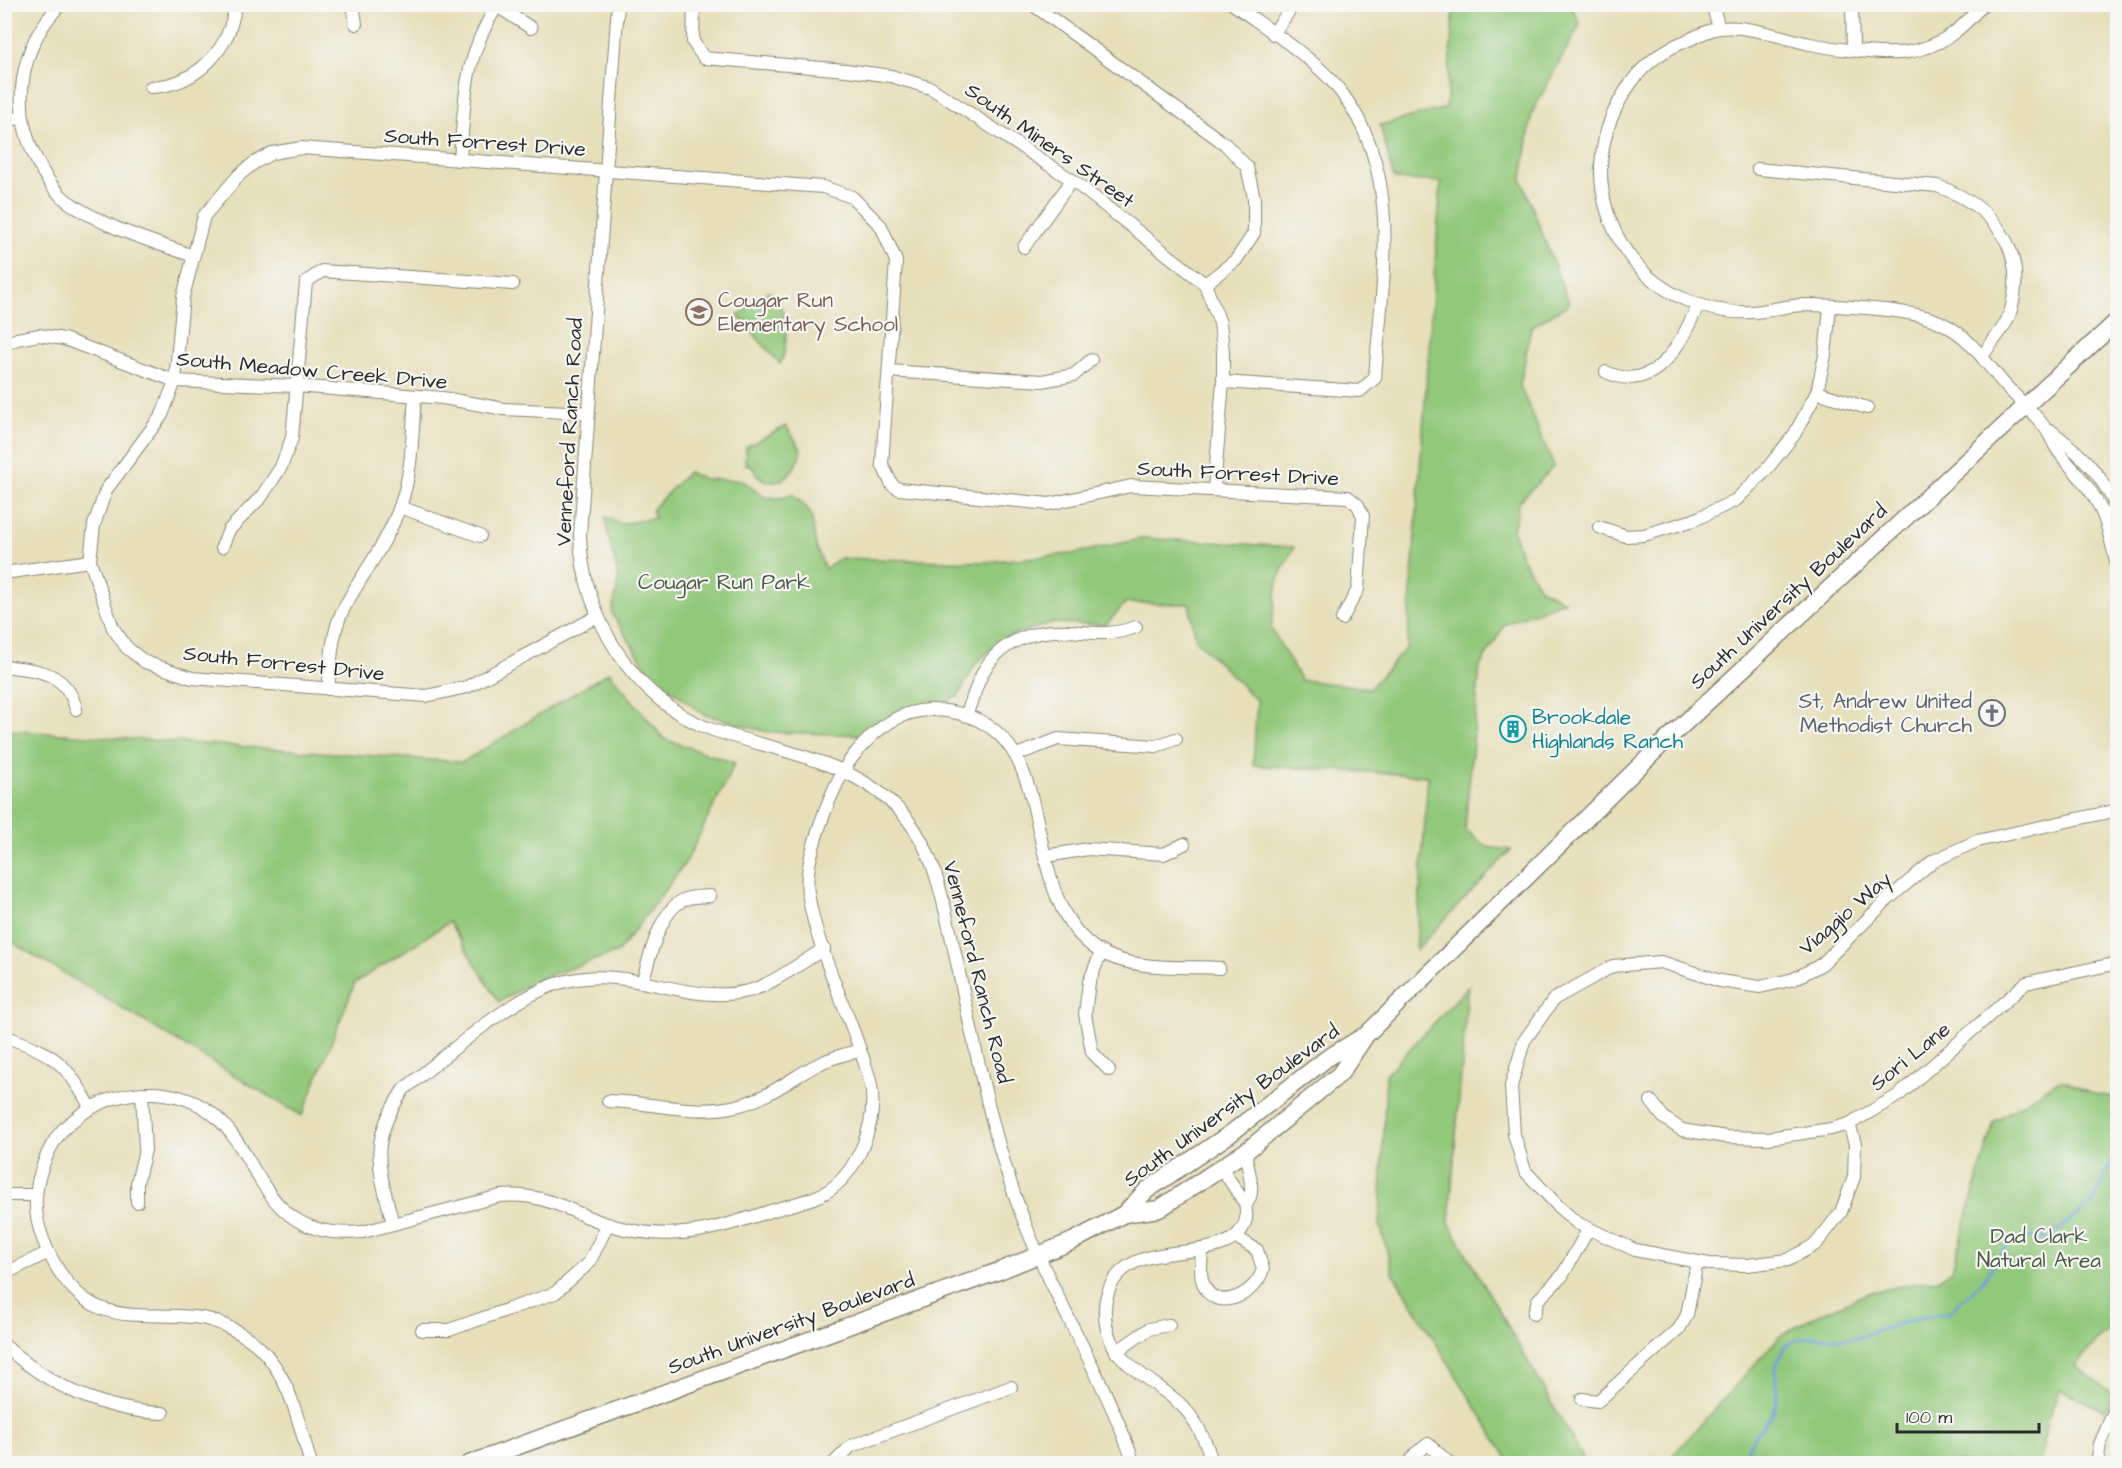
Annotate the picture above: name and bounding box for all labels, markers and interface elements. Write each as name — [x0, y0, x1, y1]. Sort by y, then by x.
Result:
street label: South Miners Street — [959, 76, 1141, 215]
street label: South Forrest Drive — [383, 121, 587, 164]
place label: Cougar Run Elementary School — [718, 286, 898, 341]
school or university icon: Cougar Run Elementary School — [684, 297, 714, 327]
street label: Venneford Ranch Road — [549, 317, 590, 547]
street label: South Meadow Creek Drive — [175, 344, 449, 397]
street label: South Forrest Drive — [1136, 454, 1340, 493]
street label: South University Boulevard — [1683, 497, 1895, 697]
park label: Cougar Run Park — [638, 568, 810, 599]
street label: South Forrest Drive — [182, 639, 386, 688]
place label: St, Andrew United Methodist Church — [1799, 687, 1973, 740]
church icon: St, Andrew United Methodist Church — [1977, 698, 2007, 728]
place label: Brookdale Highlands Ranch — [1532, 703, 1684, 758]
building icon: Brookdale Highlands Ranch — [1498, 714, 1528, 744]
street label: Venneford Ranch Road — [936, 858, 1019, 1087]
street label: Viaggio Way — [1793, 865, 1900, 963]
street label: Sori Lane — [1864, 1015, 1957, 1098]
street label: South University Boulevard — [1117, 1017, 1347, 1195]
park label: Dad Clark Natural Area — [1977, 1222, 2101, 1275]
street label: South University Boulevard — [664, 1265, 920, 1384]
scale bar — [1897, 1396, 2040, 1434]
text: 100 m — [1906, 1405, 1952, 1430]

